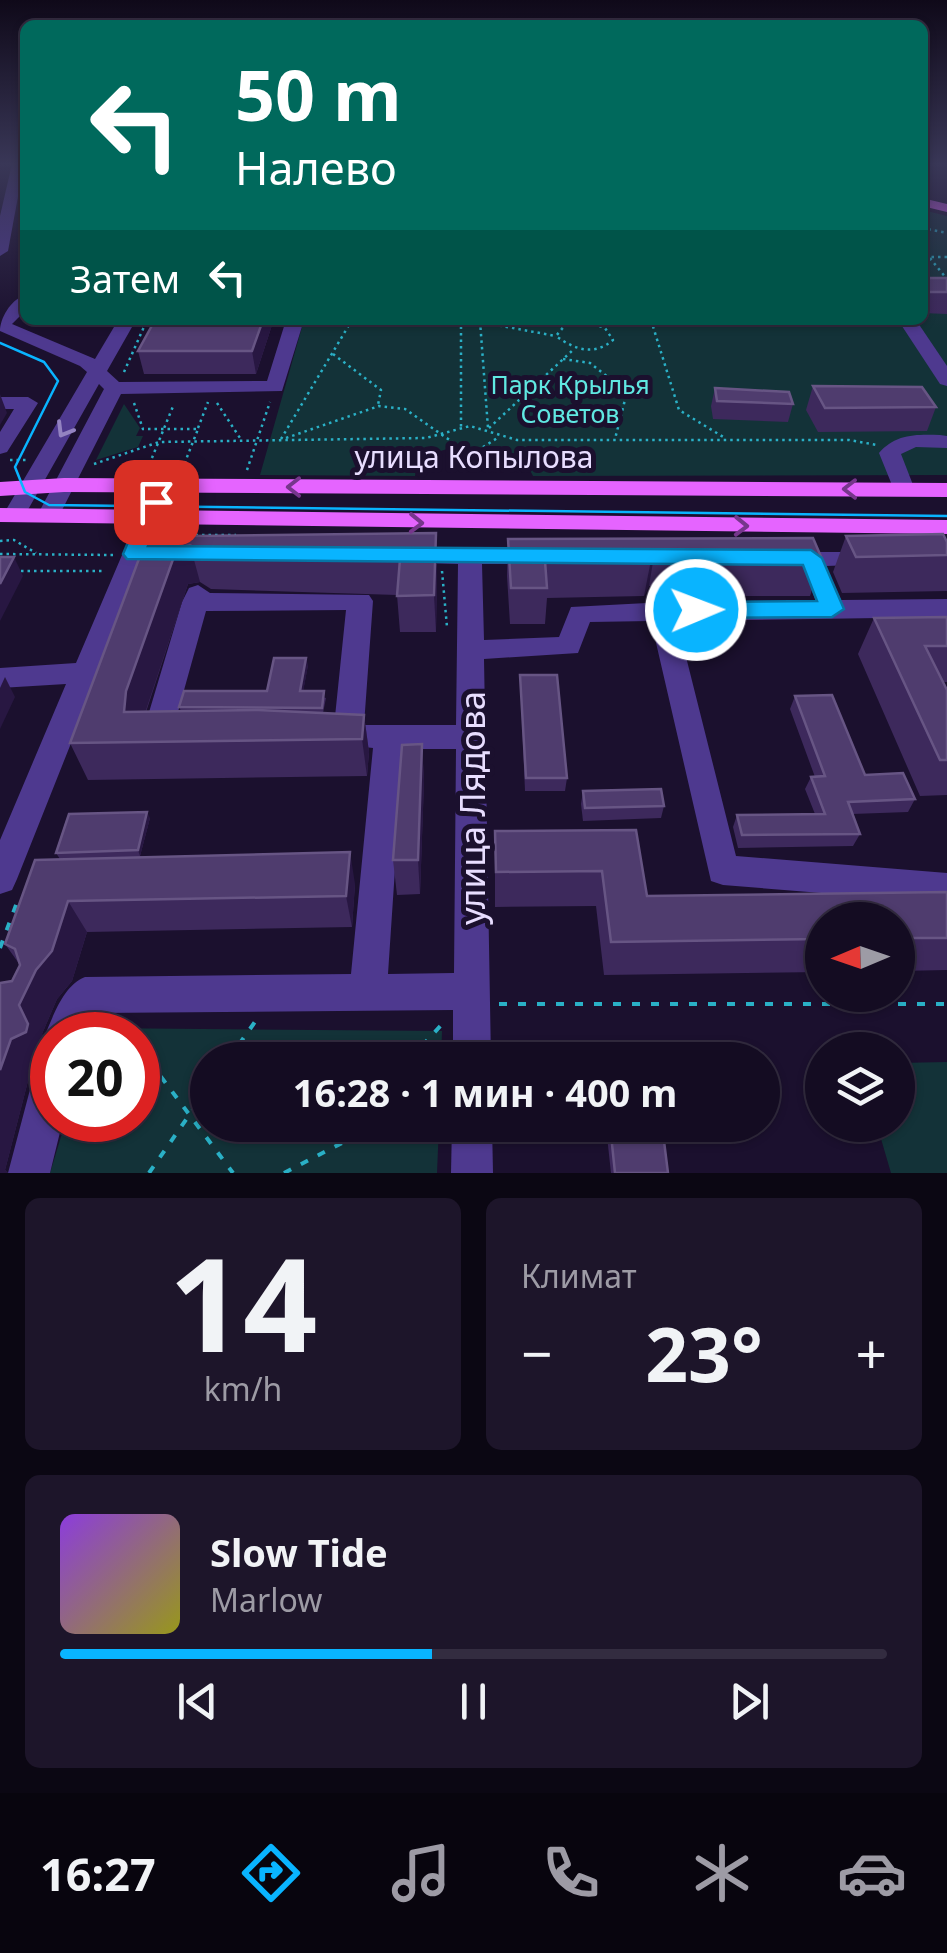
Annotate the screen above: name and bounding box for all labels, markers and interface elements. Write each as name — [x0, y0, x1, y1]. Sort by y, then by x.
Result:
text: 50 m — [235, 46, 402, 142]
icon: left — [70, 60, 200, 190]
text: Налево — [235, 137, 397, 198]
icon: left — [200, 250, 255, 305]
text: Затем — [70, 252, 180, 304]
park label: Парк Крылья Советов — [490, 367, 650, 430]
one-way arrow — [57, 419, 76, 437]
street label: улица Копылова — [355, 436, 593, 477]
pin — [114, 460, 199, 545]
icon: arrive — [129, 475, 184, 530]
one-way arrow — [285, 477, 301, 498]
one-way arrow — [841, 479, 857, 500]
one-way arrow — [409, 512, 425, 533]
one-way arrow — [734, 515, 750, 537]
position arrow — [644, 558, 748, 662]
street label: улица Лядова — [448, 691, 495, 925]
north arrow — [805, 902, 915, 1012]
map controls — [805, 902, 915, 1142]
speed limit sign: 20 — [30, 1012, 160, 1142]
button: layers — [805, 1032, 915, 1142]
text: 16:28 · 1 мин · 400 m — [293, 1066, 677, 1118]
text: 14 — [169, 1213, 317, 1390]
text: Климат — [521, 1254, 637, 1297]
text: 23° — [645, 1302, 763, 1404]
text: − — [521, 1315, 552, 1390]
text: + — [856, 1315, 887, 1390]
text: km/h — [204, 1367, 282, 1410]
text: Slow Tide — [210, 1526, 388, 1578]
text: Marlow — [210, 1578, 322, 1621]
icon: previous — [170, 1674, 225, 1729]
icon: pause — [446, 1674, 501, 1729]
icon: next — [722, 1674, 777, 1729]
icon: directions — [236, 1838, 306, 1908]
icon: music — [386, 1838, 456, 1908]
icon: phone — [536, 1838, 606, 1908]
icon: climate — [687, 1838, 757, 1908]
icon: car — [837, 1838, 907, 1908]
text: 16:27 — [40, 1843, 156, 1904]

